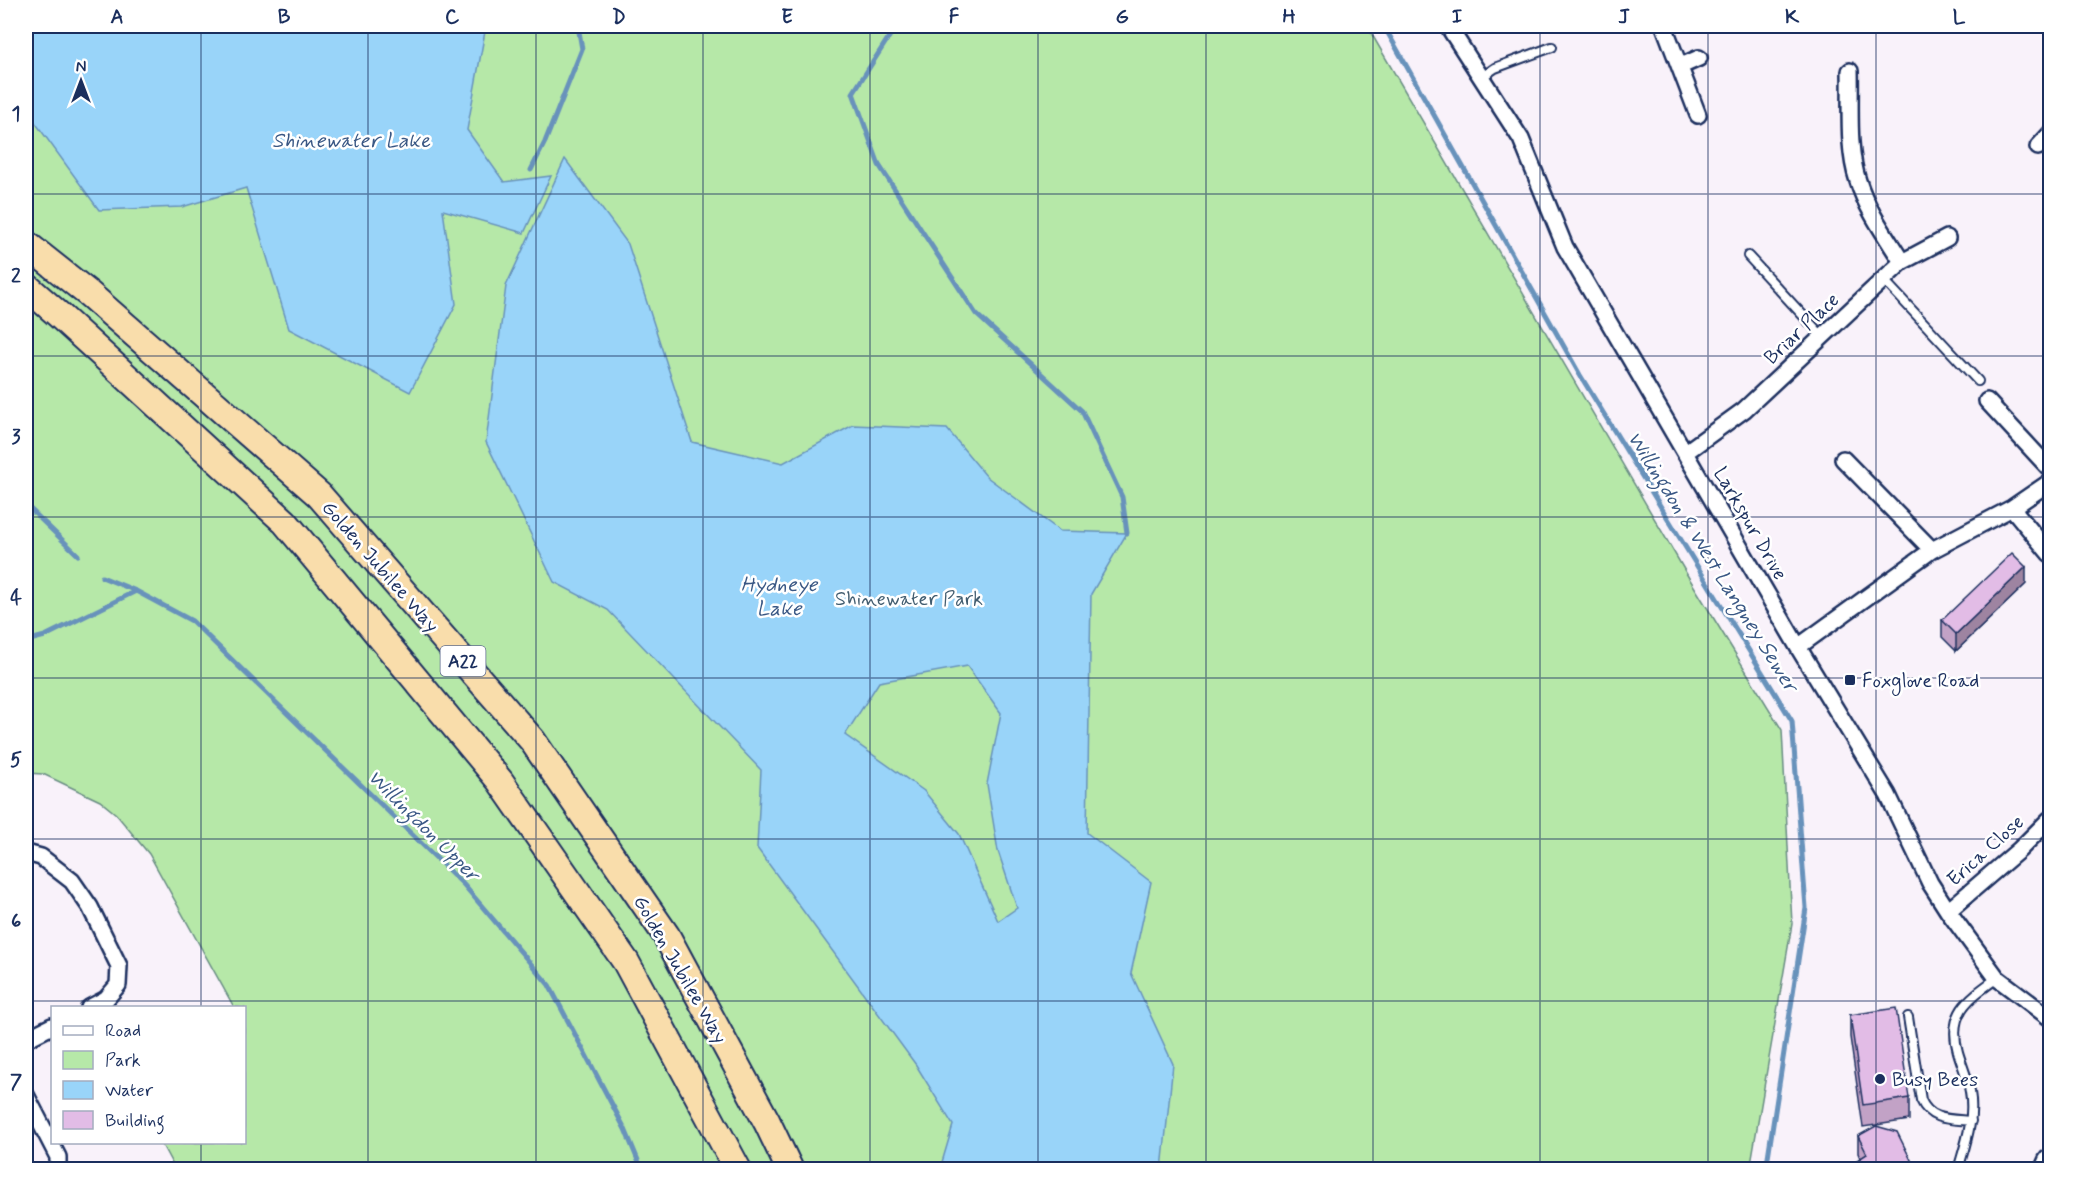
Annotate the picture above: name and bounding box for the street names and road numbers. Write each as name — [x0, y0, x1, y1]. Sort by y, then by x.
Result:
street label: Briar Place — [1758, 287, 1846, 371]
street label: Larkspur Drive — [1706, 462, 1793, 585]
street label: Golden Jubilee Way — [315, 495, 445, 639]
road number: A22 — [440, 646, 486, 676]
street label: Erica Close — [1942, 809, 2030, 893]
street label: Golden Jubilee Way — [626, 891, 733, 1049]

